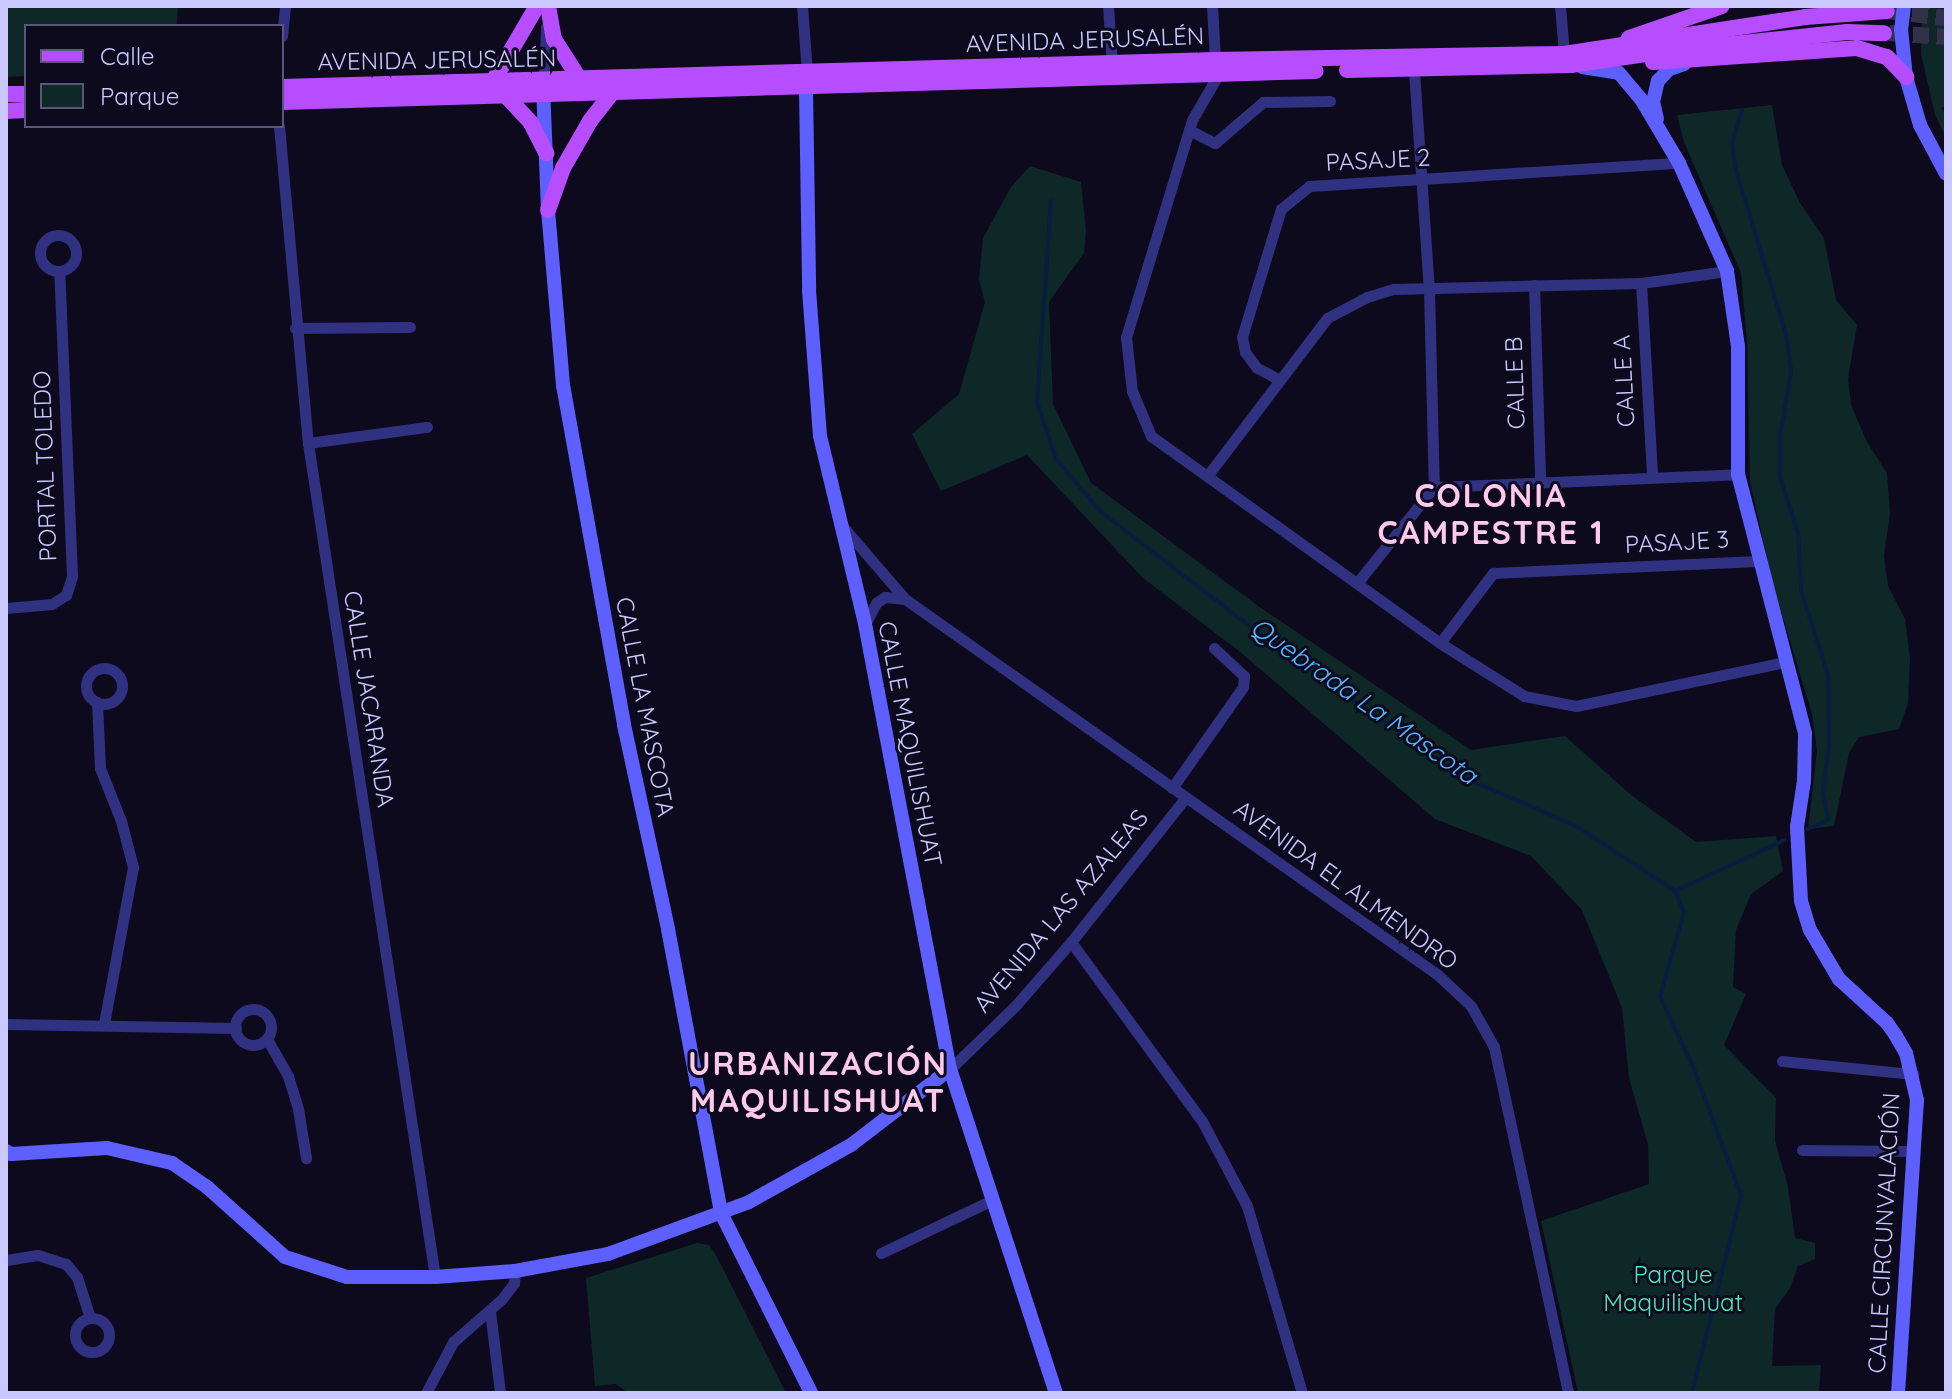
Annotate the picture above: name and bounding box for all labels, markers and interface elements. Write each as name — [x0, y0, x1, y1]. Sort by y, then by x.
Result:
street label: AVENIDA JERUSALÉN — [965, 21, 1205, 59]
legend — [24, 24, 284, 128]
text: Calle — [100, 41, 155, 71]
street label: AVENIDA JERUSALÉN — [317, 44, 557, 76]
text: Parque — [100, 81, 179, 111]
street label: PASAJE 2 — [1325, 143, 1431, 177]
street label: CALLE A — [1607, 334, 1641, 428]
street label: CALLE B — [1499, 336, 1531, 430]
street label: PORTAL TOLEDO — [27, 370, 63, 562]
district label: COLONIA CAMPESTRE 1 — [1377, 477, 1605, 552]
street label: PASAJE 3 — [1624, 525, 1730, 559]
street label: CALLE JACARANDA — [338, 589, 400, 809]
street label: CALLE LA MASCOTA — [610, 595, 680, 819]
water label: Quebrada La Mascota — [1245, 611, 1483, 791]
street label: CALLE MAQUILISHUAT — [872, 619, 948, 869]
street label: AVENIDA EL ALMENDRO — [1229, 794, 1463, 976]
street label: AVENIDA LAS AZALEAS — [968, 804, 1154, 1018]
district label: URBANIZACIÓN MAQUILISHUAT — [688, 1045, 948, 1120]
street label: CALLE CIRCUNVALACIÓN — [1862, 1092, 1906, 1374]
park label: Parque Maquilishuat — [1603, 1261, 1743, 1317]

